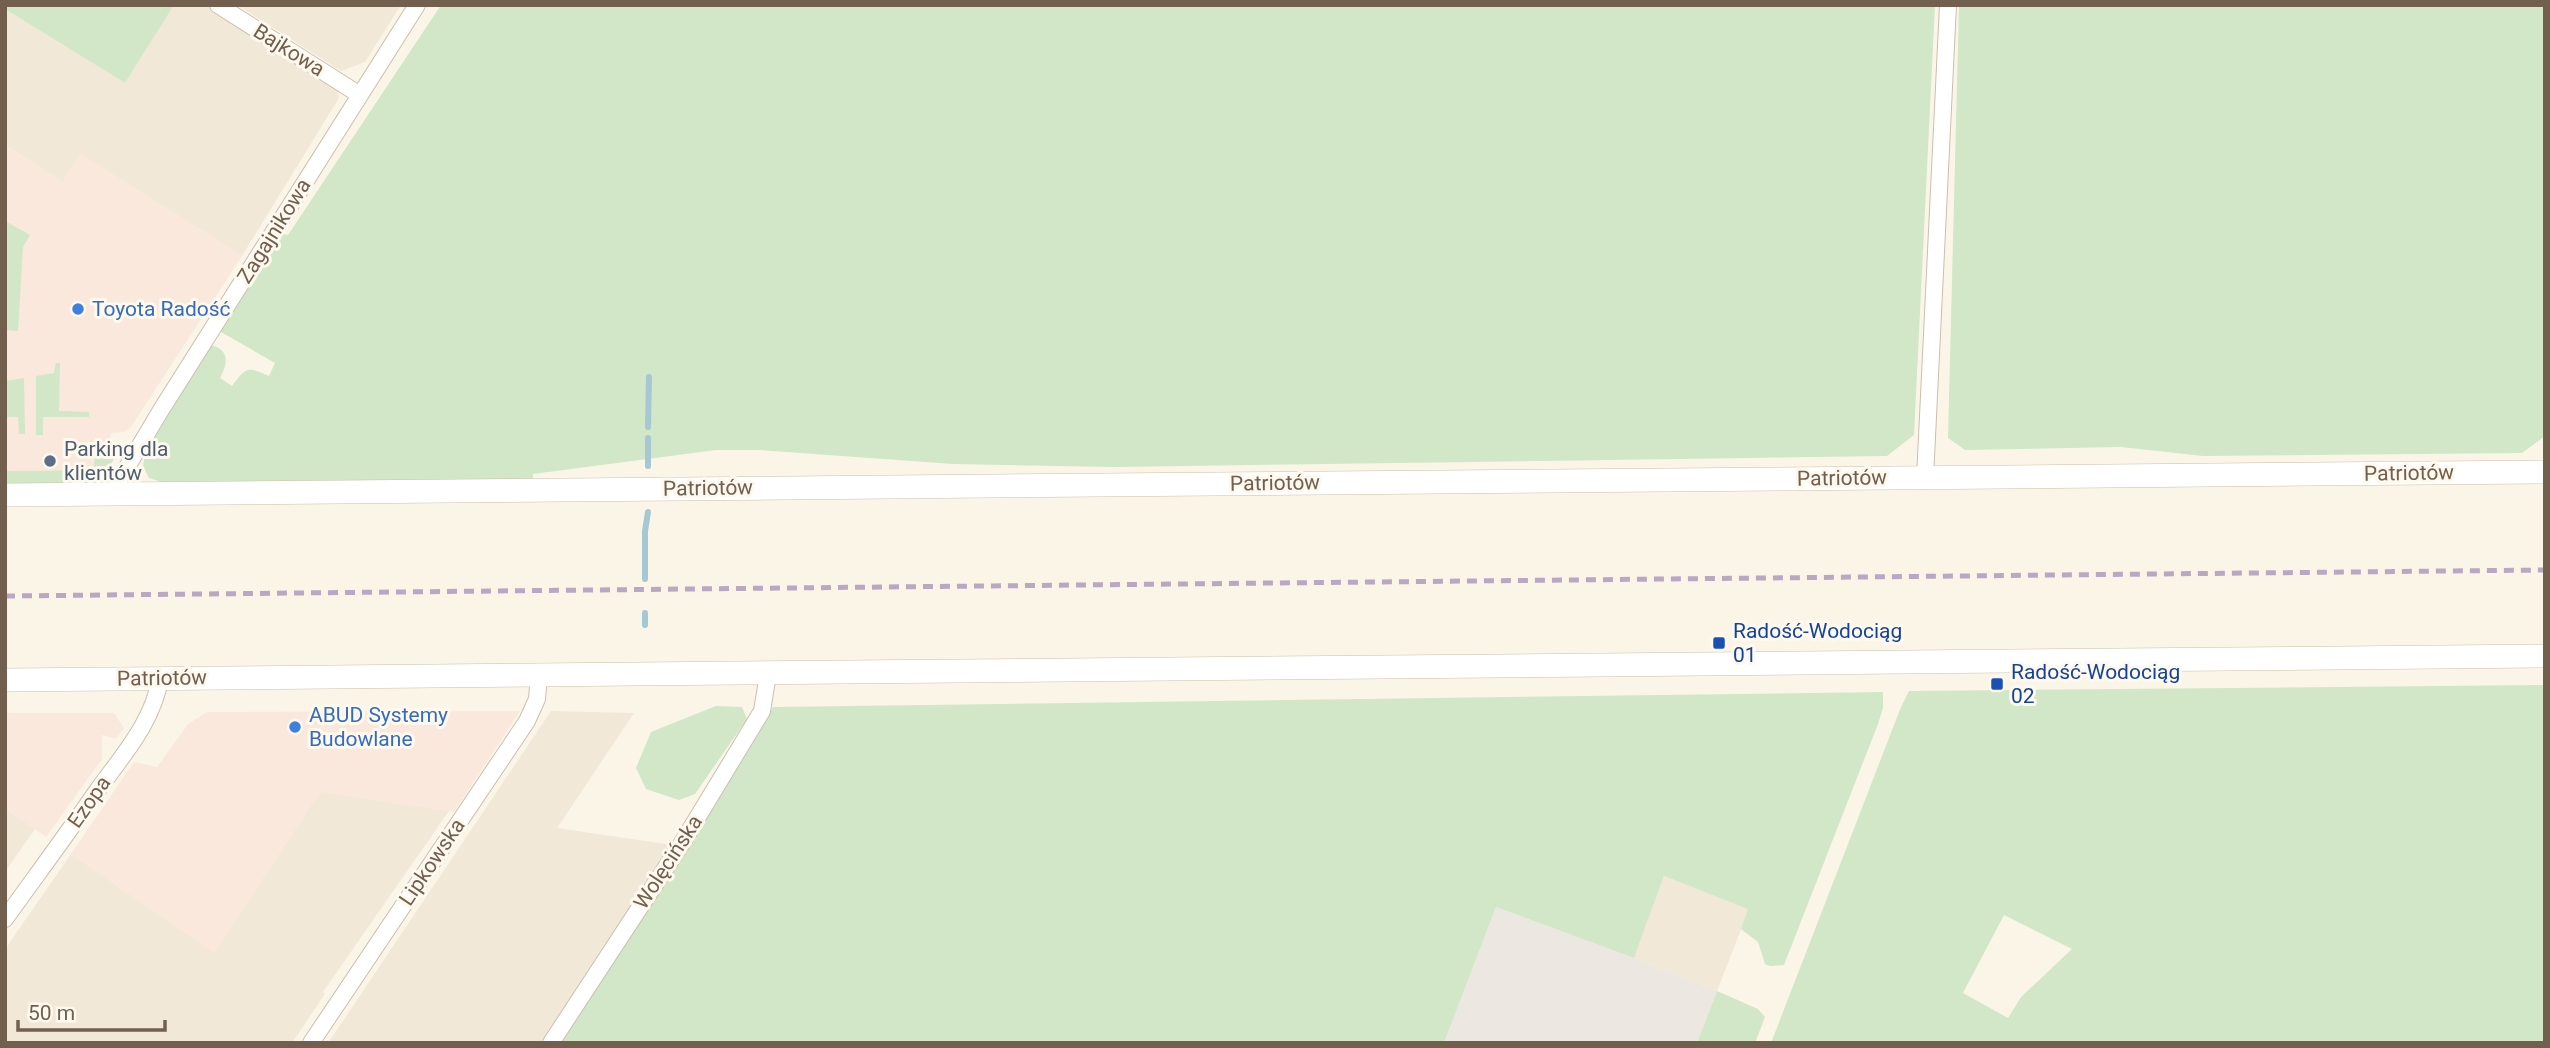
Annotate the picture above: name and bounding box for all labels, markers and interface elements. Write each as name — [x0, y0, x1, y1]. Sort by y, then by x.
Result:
street label: Bajkowa — [249, 19, 329, 81]
street label: Zagajnikowa — [232, 174, 316, 288]
place label: Toyota Radość — [92, 297, 231, 321]
marker: Toyota Radość — [70, 301, 86, 317]
place label: Parking dla klientów — [64, 437, 168, 485]
marker: Parking dla klientów — [42, 453, 58, 469]
street label: Patriotów — [2364, 460, 2454, 486]
street label: Patriotów — [1797, 465, 1887, 491]
street label: Patriotów — [1230, 470, 1320, 496]
street label: Patriotów — [663, 475, 753, 501]
place label: Radość-Wodociąg 01 — [1733, 619, 1902, 667]
marker: Radość-Wodociąg 01 — [1711, 635, 1727, 651]
place label: Radość-Wodociąg 02 — [2011, 660, 2180, 708]
street label: Patriotów — [117, 665, 207, 691]
marker: Radość-Wodociąg 02 — [1989, 676, 2005, 692]
place label: ABUD Systemy Budowlane — [309, 703, 448, 751]
marker: ABUD Systemy Budowlane — [287, 719, 303, 735]
street label: Ezopa — [63, 772, 115, 832]
street label: Wolęcińska — [629, 811, 707, 913]
street label: Lipkowska — [394, 814, 470, 910]
scale bar — [18, 988, 164, 1032]
text: 50 m — [28, 1001, 75, 1025]

